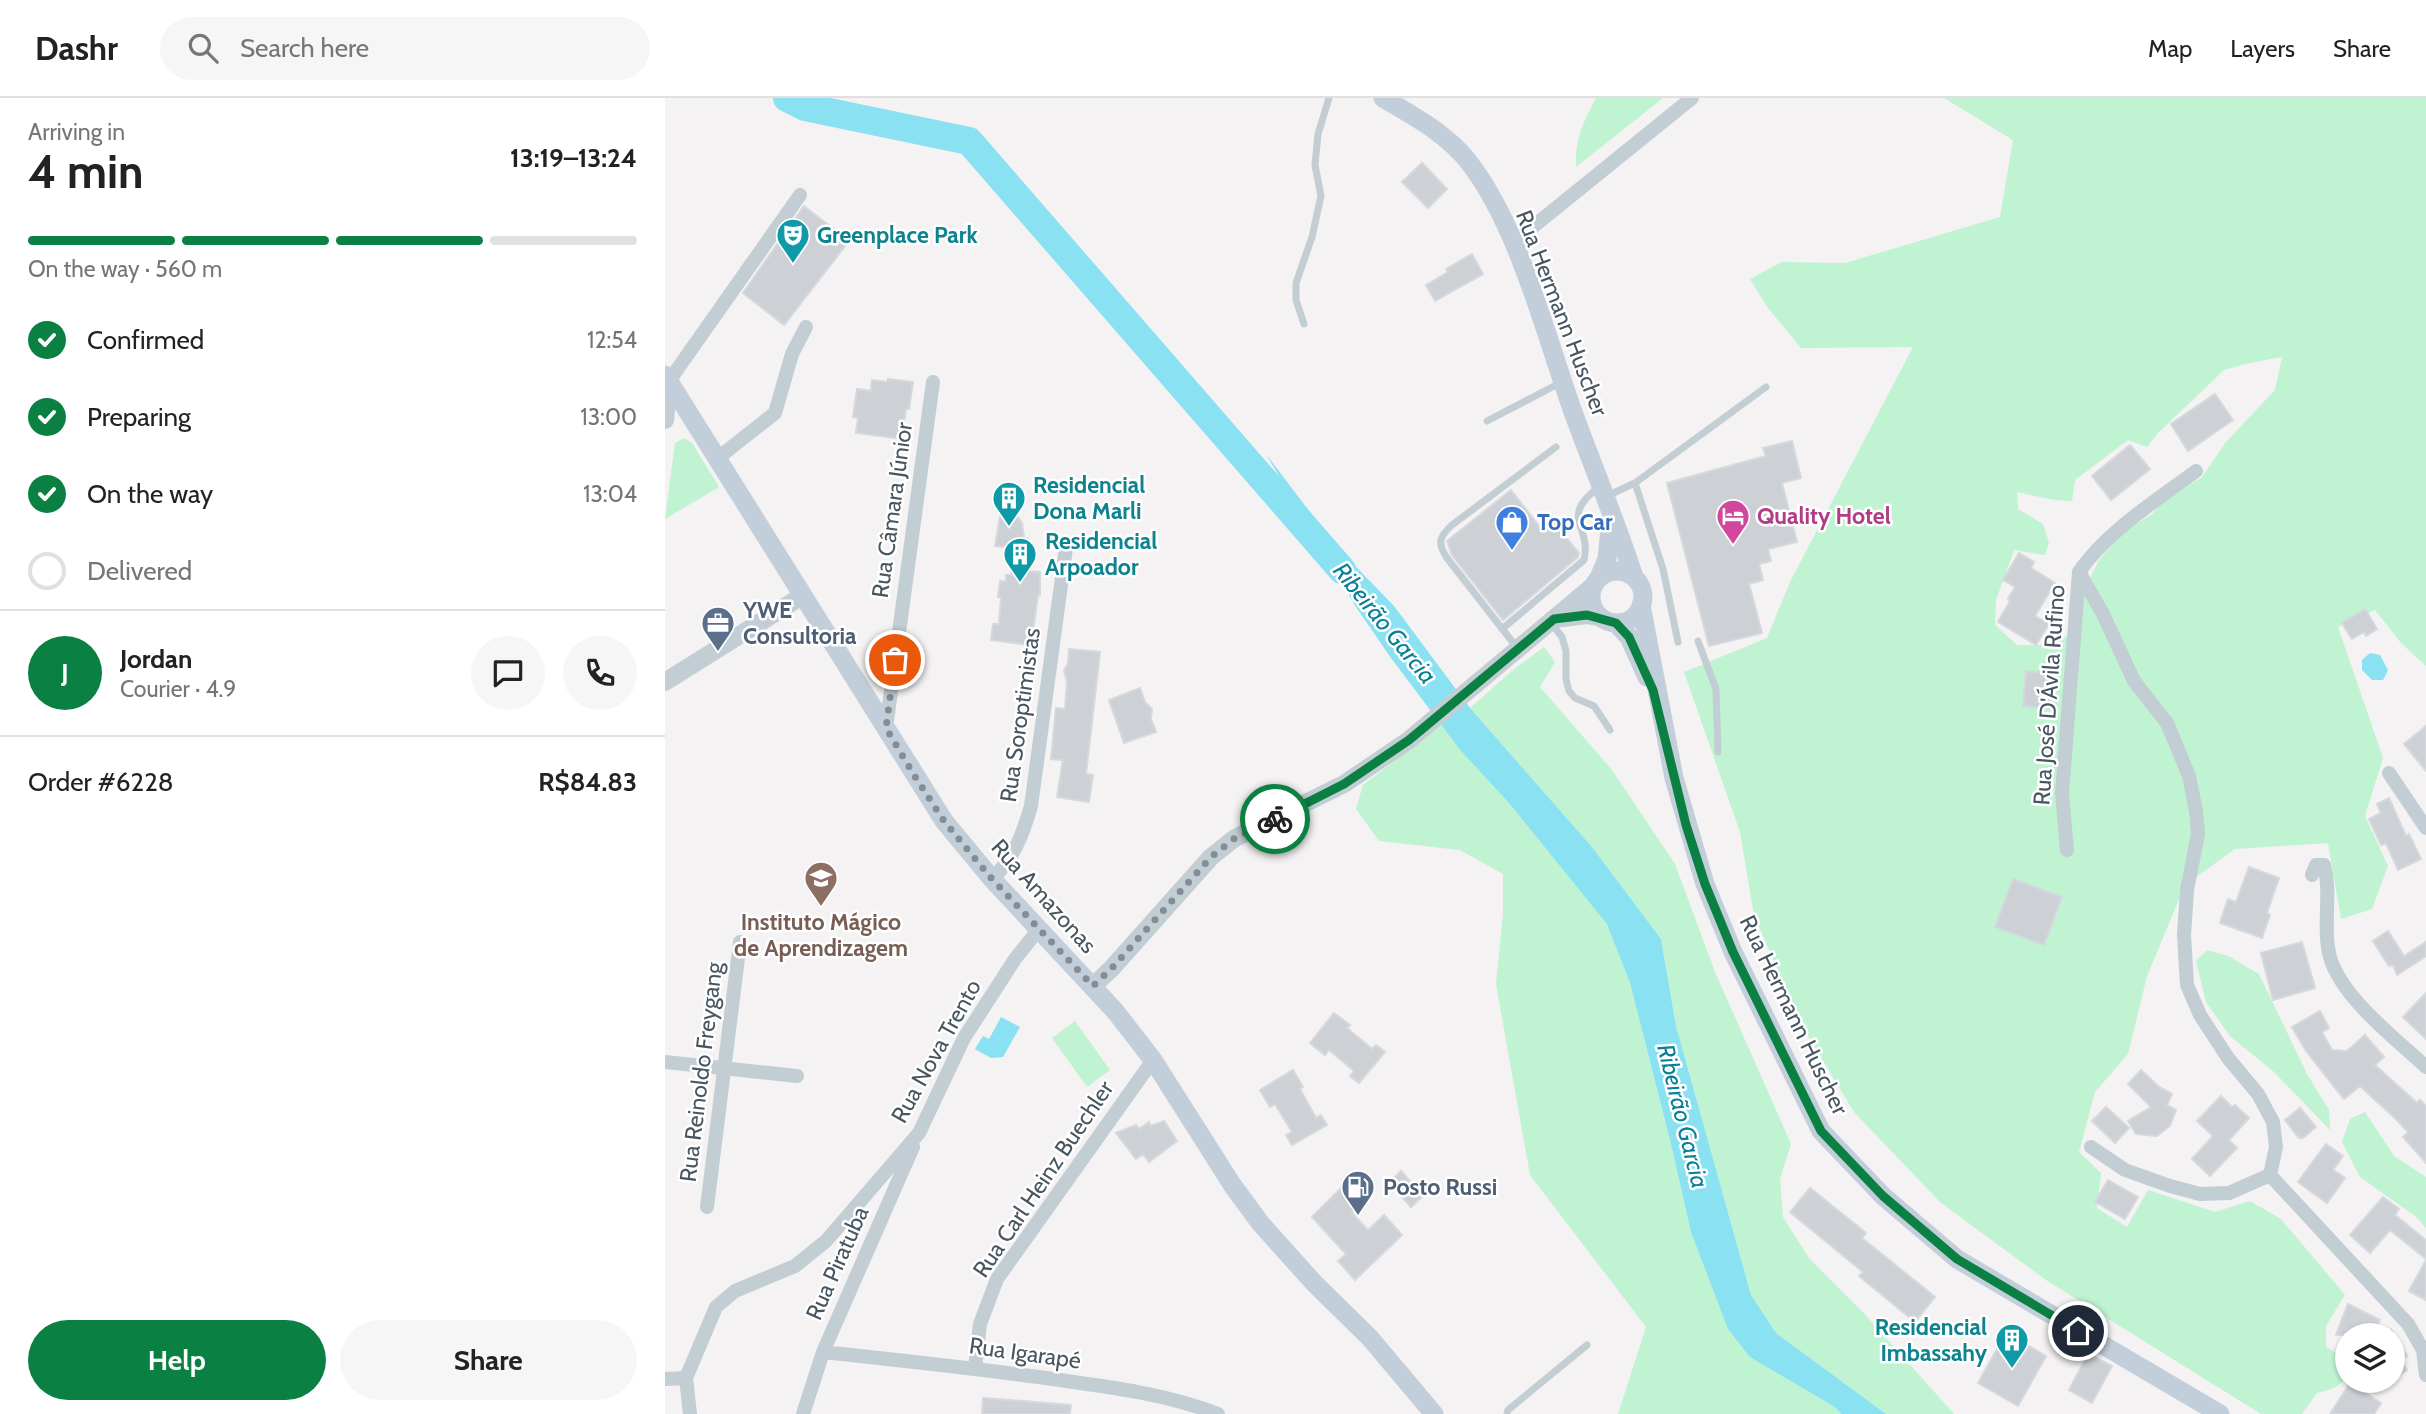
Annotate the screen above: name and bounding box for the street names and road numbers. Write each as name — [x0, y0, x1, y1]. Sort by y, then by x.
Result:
street label: Rua Hermann Huscher — [1510, 206, 1614, 421]
street label: Rua Câmara Júnior — [866, 420, 918, 600]
street label: Rua José D'Ávila Rufino — [2026, 584, 2071, 806]
street label: Rua Soroptimistas — [994, 626, 1046, 804]
street label: Rua Amazonas — [985, 833, 1103, 959]
street label: Rua Hermann Huscher — [1734, 911, 1855, 1120]
street label: Rua Reinoldo Freygang — [674, 960, 728, 1184]
street label: Rua Nova Trento — [885, 974, 987, 1128]
street label: Rua Carl Heinz Buechler — [967, 1075, 1120, 1283]
street label: Rua Piratuba — [800, 1202, 874, 1324]
street label: Rua Igarapé — [967, 1331, 1083, 1375]

